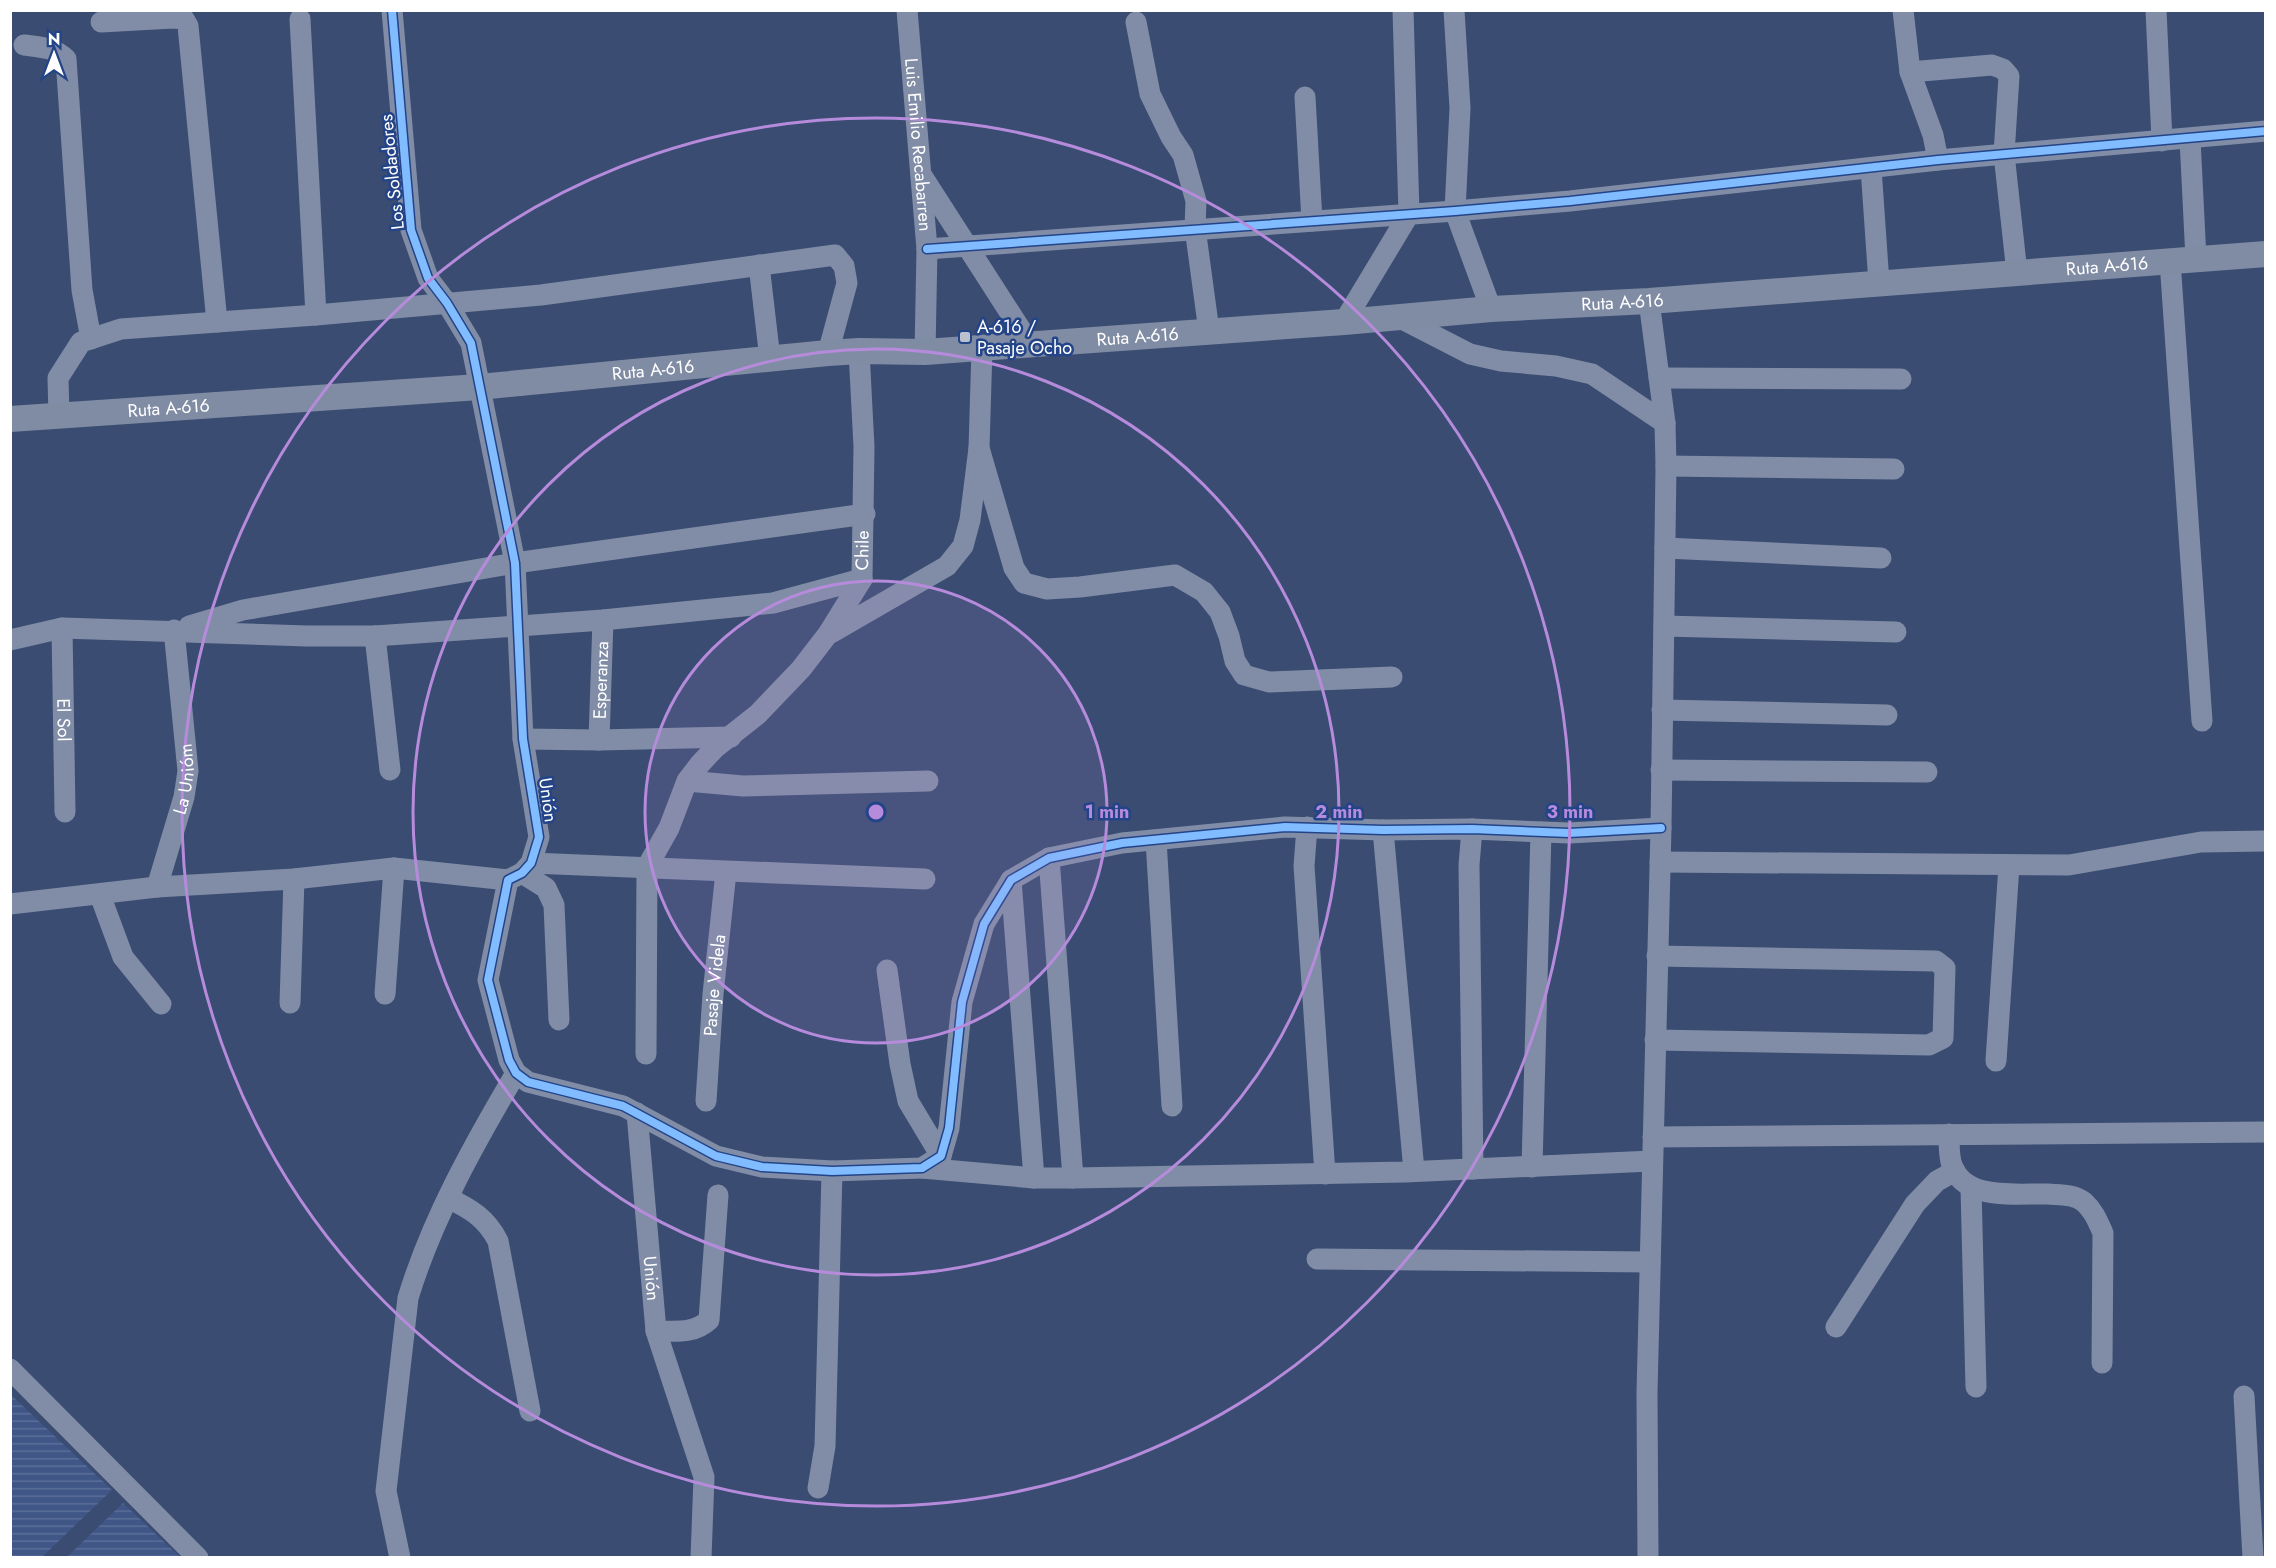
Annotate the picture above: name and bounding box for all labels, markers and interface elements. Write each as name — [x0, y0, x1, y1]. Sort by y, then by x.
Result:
north arrow — [24, 24, 84, 84]
text: N — [48, 28, 60, 51]
street label: Luis Emilio Recabarren — [898, 57, 938, 232]
street label: Los Soldadores — [373, 113, 411, 231]
street label: Ruta A-616 — [2065, 250, 2149, 282]
street label: Ruta A-616 — [1581, 287, 1665, 317]
place label: A-616 / Pasaje Ocho — [977, 314, 1072, 361]
street label: Ruta A-616 — [1096, 321, 1180, 353]
marker: A-616 / Pasaje Ocho — [958, 330, 972, 344]
street label: Ruta A-616 — [611, 353, 695, 387]
street label: Ruta A-616 — [127, 392, 211, 424]
street label: Chile — [849, 530, 876, 571]
street label: Esperanza — [587, 641, 615, 719]
street label: El Sol — [50, 698, 77, 742]
street label: La Unióm — [166, 742, 201, 818]
street label: Unión — [532, 776, 564, 824]
text: 1 min — [1085, 799, 1129, 825]
text: 2 min — [1315, 799, 1363, 825]
text: 3 min — [1547, 799, 1593, 825]
centre of rings — [866, 802, 886, 822]
street label: Pasaje Videla — [697, 933, 732, 1037]
street label: Unión — [637, 1255, 666, 1302]

